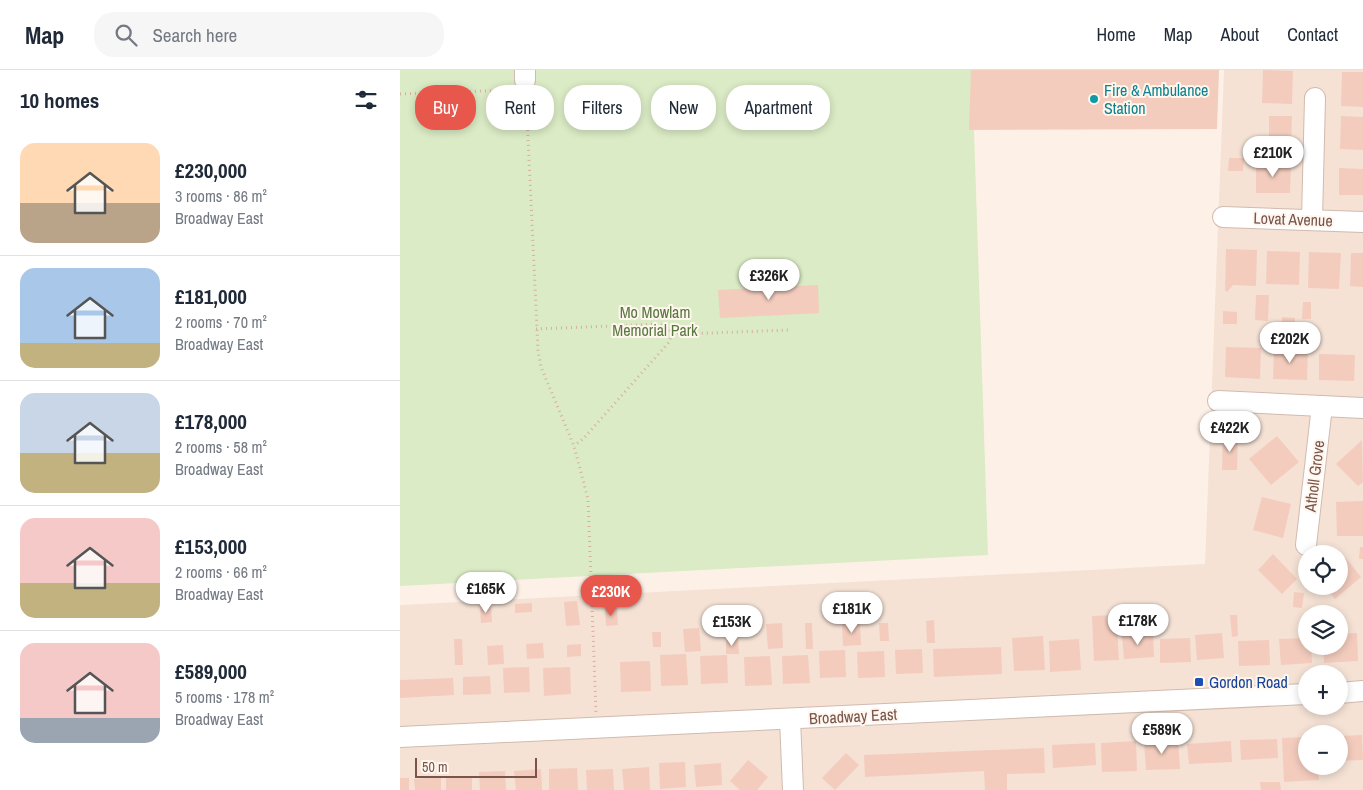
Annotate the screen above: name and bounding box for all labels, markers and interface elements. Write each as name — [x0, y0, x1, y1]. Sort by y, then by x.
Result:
search box — [94, 12, 444, 57]
text: Map — [25, 19, 64, 51]
icon: search — [112, 21, 140, 49]
text: Search here — [152, 22, 237, 48]
text: Home — [1096, 22, 1136, 47]
text: Map — [1164, 22, 1193, 47]
text: About — [1221, 22, 1259, 47]
text: Contact — [1287, 22, 1338, 47]
place label: Fire & Ambulance Station — [1104, 79, 1208, 119]
chip: Buy — [415, 85, 476, 130]
chip: Rent — [486, 85, 554, 130]
chip: Filters — [564, 85, 641, 130]
chip: New — [651, 85, 716, 130]
chip: Apartment — [726, 85, 830, 130]
text: 10 homes — [20, 86, 99, 115]
icon: filters — [352, 86, 380, 114]
marker: Fire & Ambulance Station — [1088, 93, 1100, 105]
pin: £210K — [1238, 136, 1308, 178]
text: £210K — [1254, 141, 1292, 163]
text: £230,000 — [175, 156, 247, 185]
icon: home — [60, 163, 120, 223]
text: 3 rooms · 86 m² — [175, 185, 267, 207]
text: Broadway East — [175, 207, 263, 229]
street label: Lovat Avenue — [1253, 207, 1333, 231]
pin: £326K — [734, 258, 804, 301]
text: £326K — [750, 264, 788, 286]
text: £181,000 — [175, 282, 247, 311]
icon: home — [60, 288, 120, 348]
park label: Mo Mowlam Memorial Park — [612, 301, 698, 341]
text: 2 rooms · 70 m² — [175, 311, 267, 333]
pin: £202K — [1255, 322, 1325, 364]
text: £202K — [1271, 327, 1309, 349]
text: Broadway East — [175, 333, 263, 355]
text: £178,000 — [175, 407, 247, 436]
pin: £422K — [1195, 410, 1265, 453]
icon: home — [60, 413, 120, 473]
text: £422K — [1211, 416, 1249, 438]
text: 2 rooms · 58 m² — [175, 436, 267, 458]
street label: Atholl Grove — [1299, 439, 1329, 514]
text: Broadway East — [175, 458, 263, 480]
text: £153,000 — [175, 532, 247, 561]
icon: home — [60, 538, 120, 598]
map controls — [1298, 545, 1348, 775]
button: locate — [1298, 545, 1348, 595]
text: 2 rooms · 66 m² — [175, 561, 267, 583]
pin: £165K — [451, 572, 521, 614]
pin: £230K — [576, 574, 646, 617]
text: £165K — [467, 577, 505, 599]
text: £230K — [592, 580, 630, 602]
text: Broadway East — [175, 583, 263, 605]
pin: £181K — [817, 592, 887, 634]
text: £181K — [833, 597, 871, 619]
pin: £153K — [697, 604, 767, 647]
pin: £178K — [1103, 604, 1173, 646]
button: layers — [1298, 605, 1348, 655]
text: £178K — [1119, 609, 1157, 631]
text: £153K — [713, 610, 751, 632]
text: £589,000 — [175, 657, 247, 686]
icon: home — [60, 663, 120, 723]
button: + — [1298, 665, 1348, 715]
place label: Gordon Road — [1209, 671, 1288, 693]
marker: Gordon Road — [1193, 676, 1205, 688]
text: 5 rooms · 178 m² — [175, 686, 274, 708]
street label: Broadway East — [808, 703, 898, 729]
text: Broadway East — [175, 708, 263, 730]
pin: £589K — [1127, 712, 1197, 755]
text: £589K — [1143, 718, 1181, 740]
button: − — [1298, 725, 1348, 775]
scale bar — [415, 755, 538, 778]
text: 50 m — [422, 758, 448, 776]

